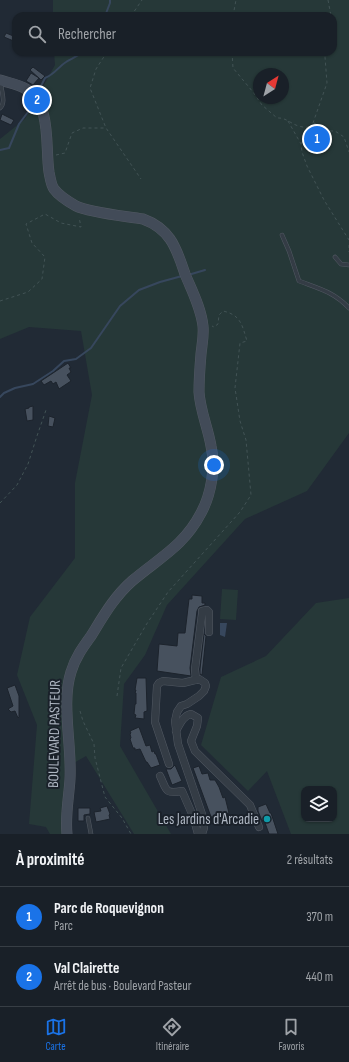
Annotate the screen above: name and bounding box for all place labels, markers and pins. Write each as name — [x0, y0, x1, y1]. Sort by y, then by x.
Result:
pin: 2 — [24, 85, 50, 115]
pin: 1 — [304, 124, 330, 154]
place label: Les Jardins d'Arcadie — [158, 810, 259, 829]
marker: Les Jardins d'Arcadie — [262, 814, 272, 824]

